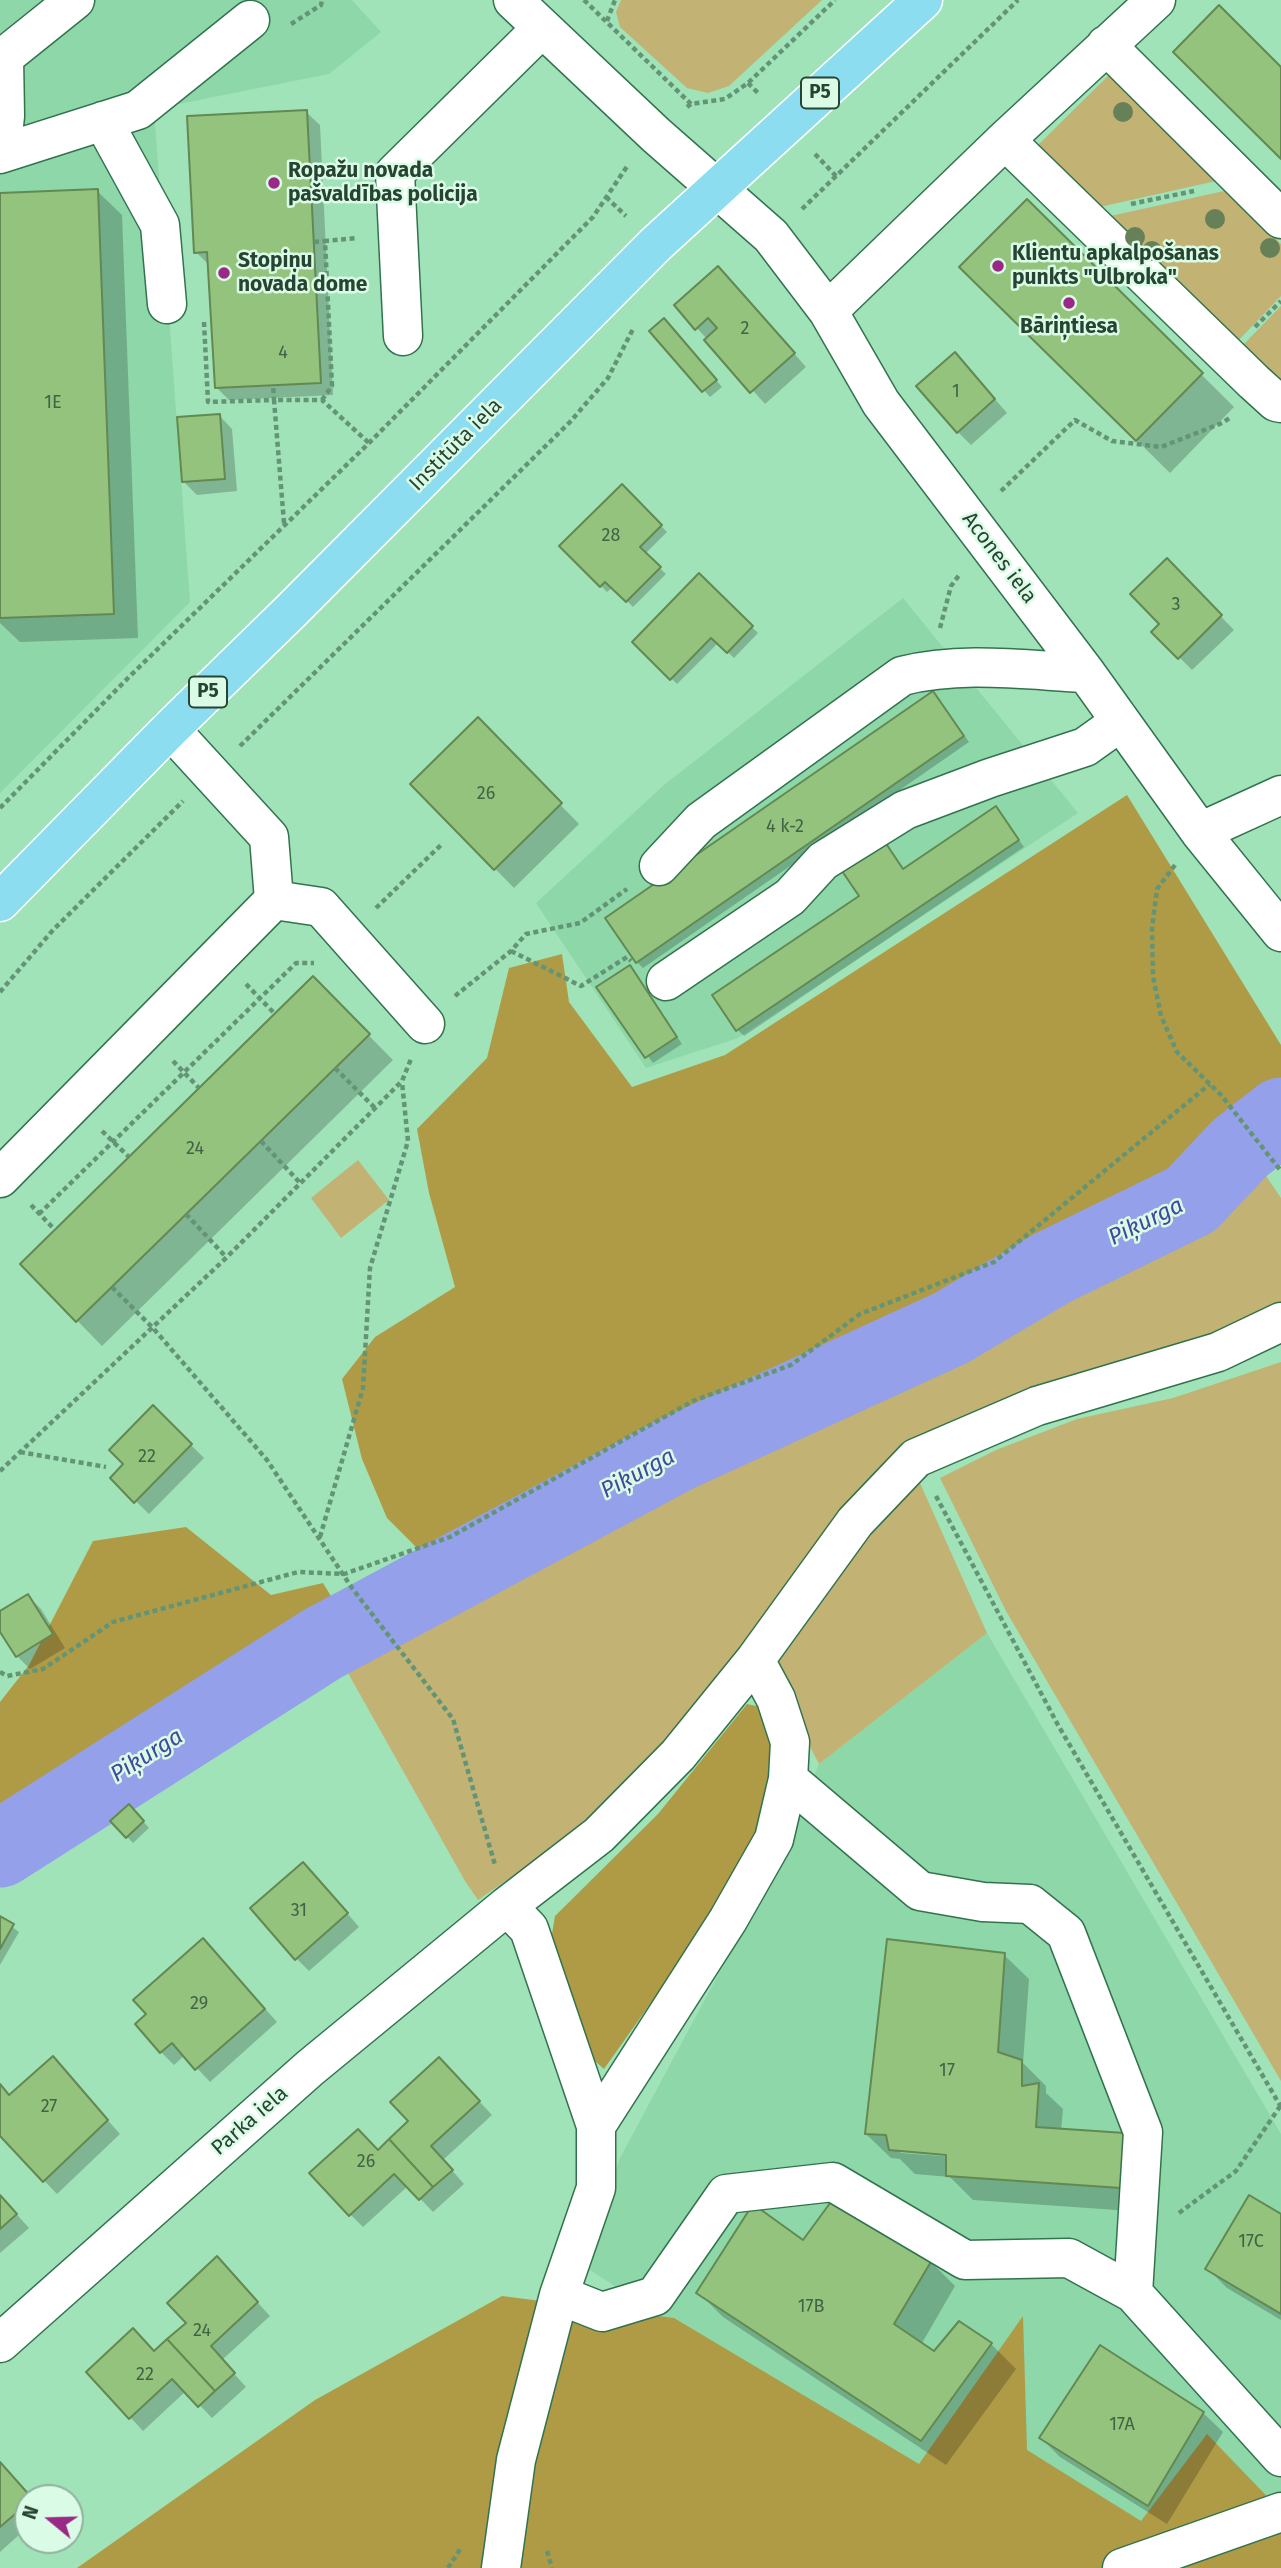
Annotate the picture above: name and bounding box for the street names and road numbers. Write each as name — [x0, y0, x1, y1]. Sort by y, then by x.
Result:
road number: P5 — [801, 78, 839, 108]
street label: Institūta iela — [404, 393, 508, 497]
street label: Acones iela — [956, 507, 1042, 609]
road number: P5 — [189, 677, 227, 708]
street label: Parka iela — [207, 2081, 293, 2161]

